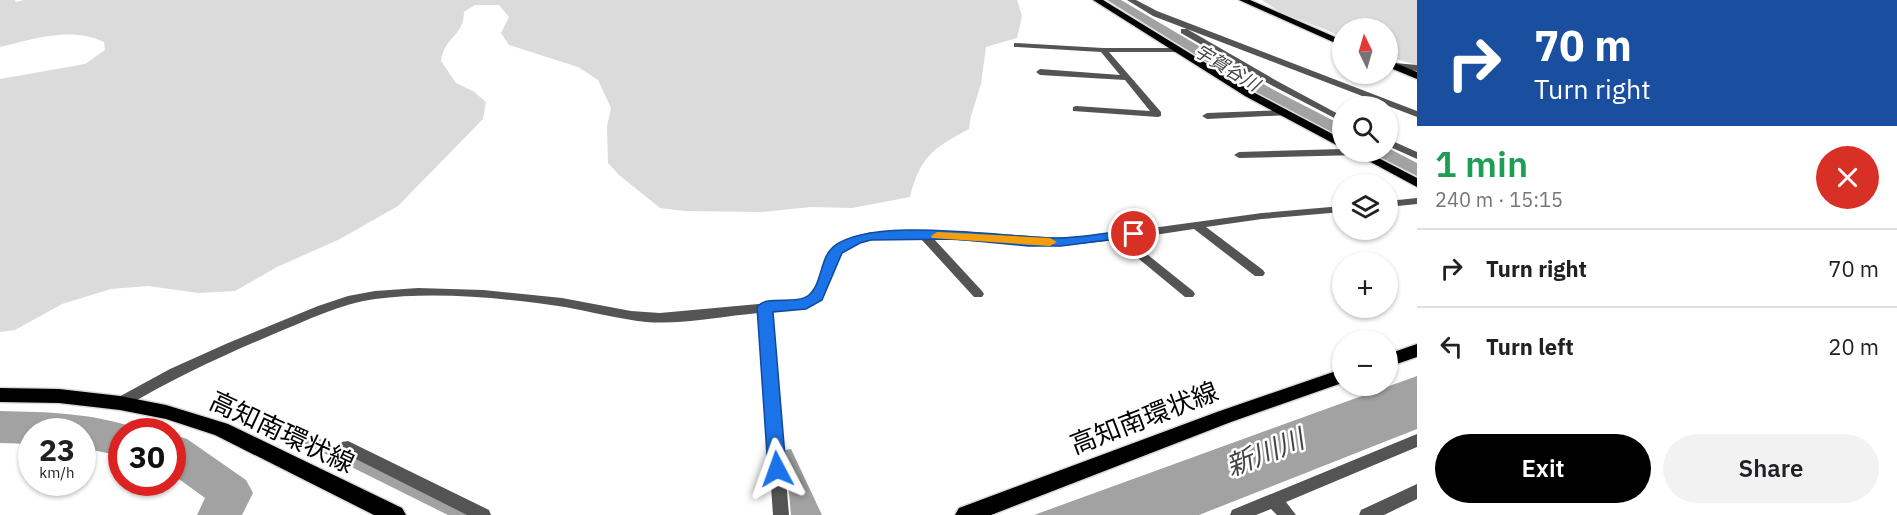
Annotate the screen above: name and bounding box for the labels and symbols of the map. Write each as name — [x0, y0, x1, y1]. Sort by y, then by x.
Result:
north arrow — [1332, 18, 1398, 84]
water label: 宇賀谷川 — [1190, 39, 1266, 97]
pin — [1108, 208, 1159, 259]
street label: 高知南環状線 — [1065, 373, 1223, 461]
street label: 高知南環状線 — [205, 383, 360, 479]
speed limit sign: 30 — [108, 418, 186, 496]
water label: 新川川 — [1220, 419, 1311, 483]
position arrow — [745, 437, 809, 501]

